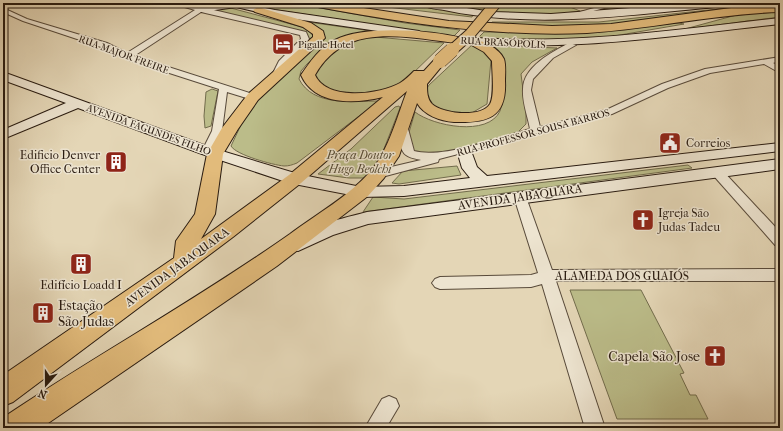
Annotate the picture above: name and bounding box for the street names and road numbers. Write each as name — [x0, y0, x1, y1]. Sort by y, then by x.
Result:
street label: RUA MAJOR FREIRE — [77, 33, 171, 77]
street label: RUA BRASÓPOLIS — [460, 34, 546, 51]
street label: AVENIDA FAGUNDES FILHO — [84, 101, 213, 158]
street label: RUA PROFESSOR SOUSA BARROS — [455, 107, 611, 159]
street label: AVENIDA JABAQUARA — [456, 181, 583, 213]
street label: AVENIDA JABAQUARA — [121, 224, 232, 310]
street label: ALAMEDA DOS GUAIÓS — [554, 268, 689, 283]

